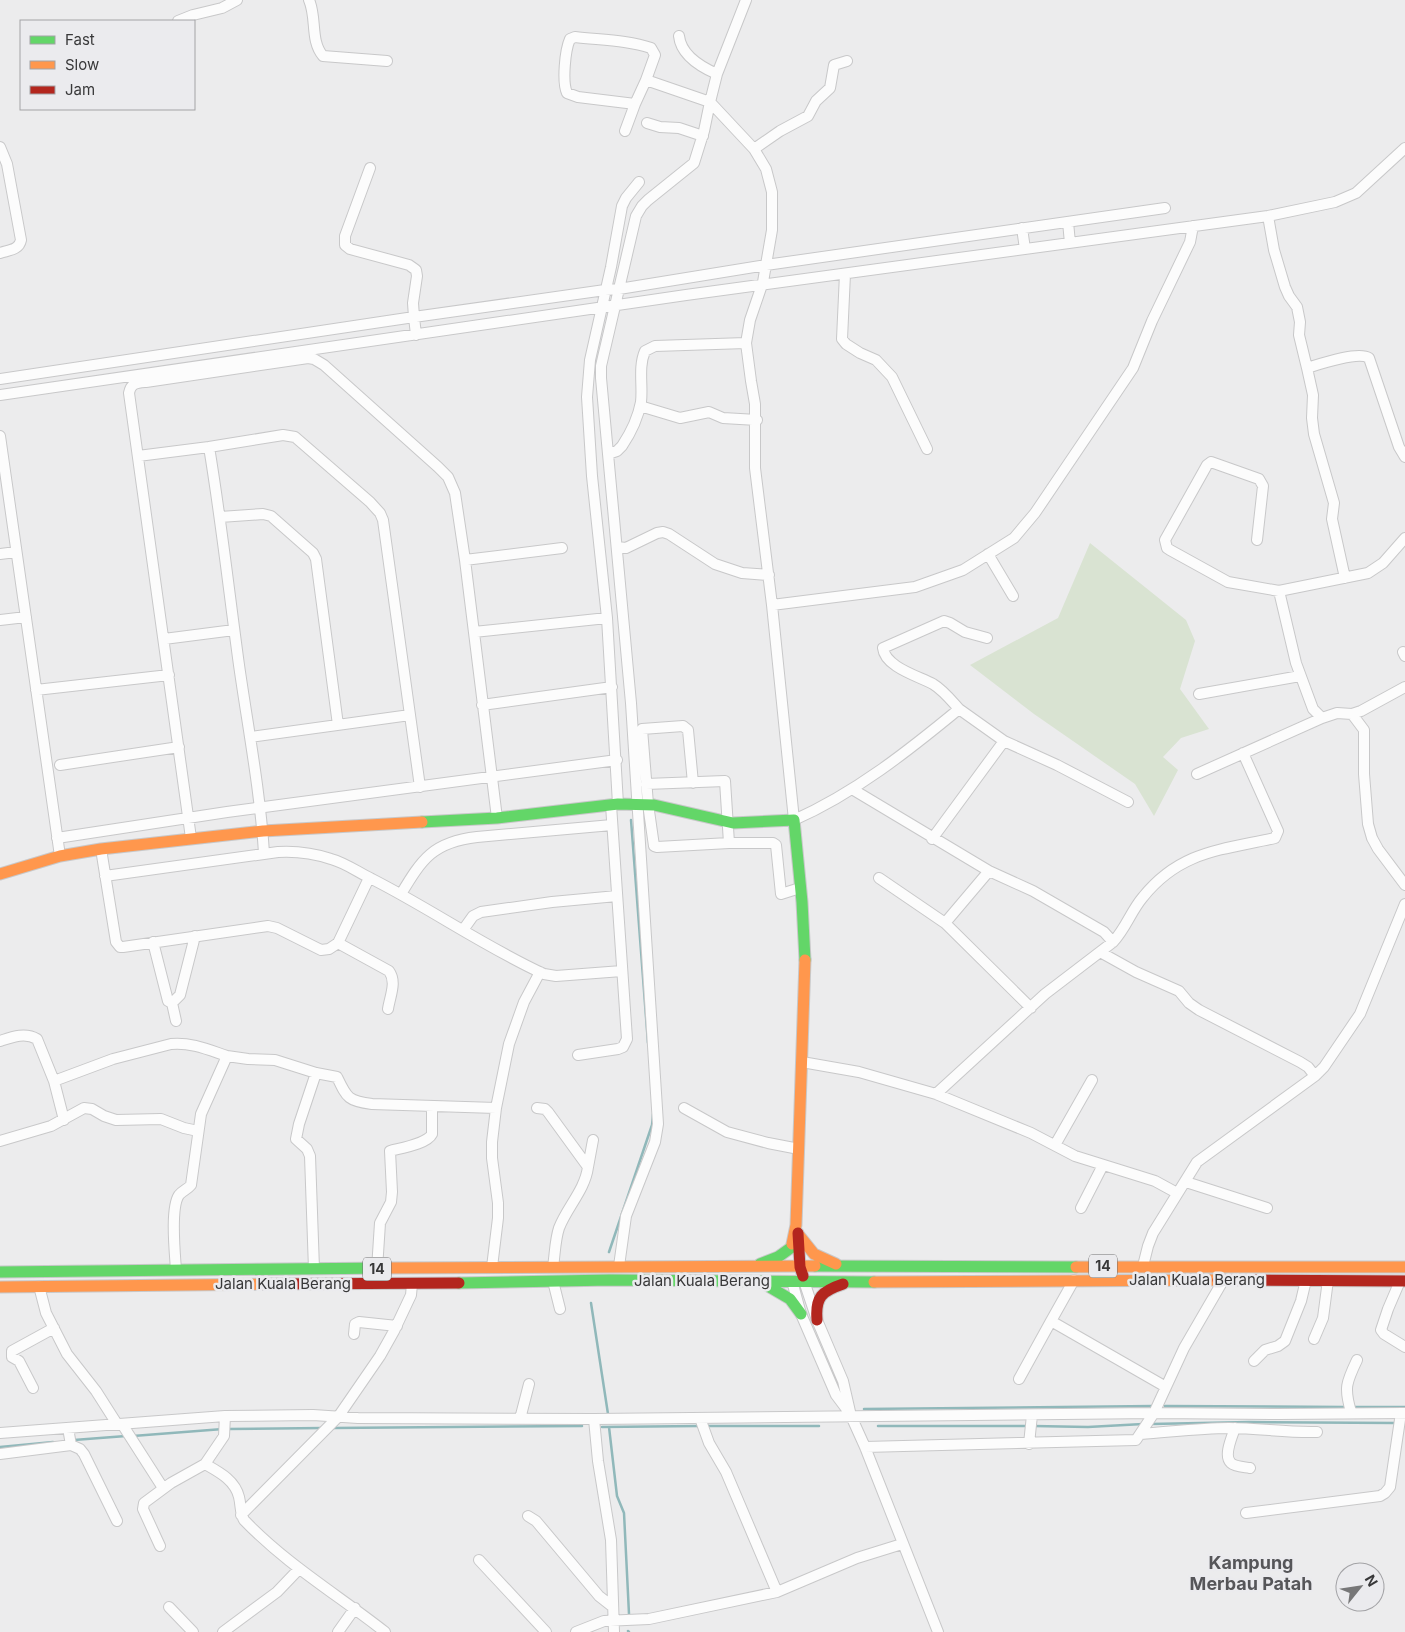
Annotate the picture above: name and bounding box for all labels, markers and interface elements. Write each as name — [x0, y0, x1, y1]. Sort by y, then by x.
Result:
legend — [20, 20, 195, 110]
text: Fast — [65, 30, 95, 49]
text: Slow — [65, 55, 99, 74]
text: Jam — [65, 80, 95, 99]
road number: 14 — [1089, 1254, 1117, 1278]
road number: 14 — [363, 1258, 391, 1280]
street label: Jalan Kuala Berang — [1129, 1270, 1265, 1289]
street label: Jalan Kuala Berang — [634, 1271, 770, 1290]
street label: Jalan Kuala Berang — [215, 1274, 351, 1293]
district label: Kampung Merbau Patah — [1190, 1552, 1312, 1594]
north arrow — [1335, 1562, 1385, 1612]
text: N — [1362, 1571, 1382, 1589]

